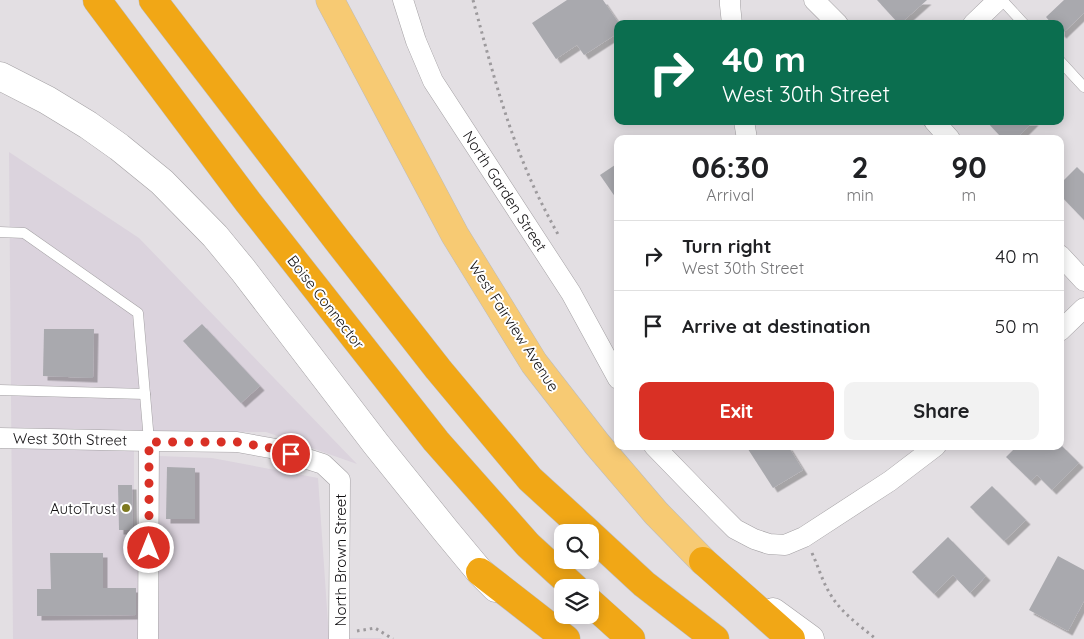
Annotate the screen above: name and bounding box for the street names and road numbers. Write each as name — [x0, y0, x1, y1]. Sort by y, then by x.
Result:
street label: North Garden Street — [459, 127, 551, 255]
street label: Boise Connector — [283, 251, 369, 353]
street label: West Fairview Avenue — [465, 257, 563, 395]
street label: West 30th Street — [13, 429, 127, 449]
street label: North Brown Street — [331, 494, 350, 626]

